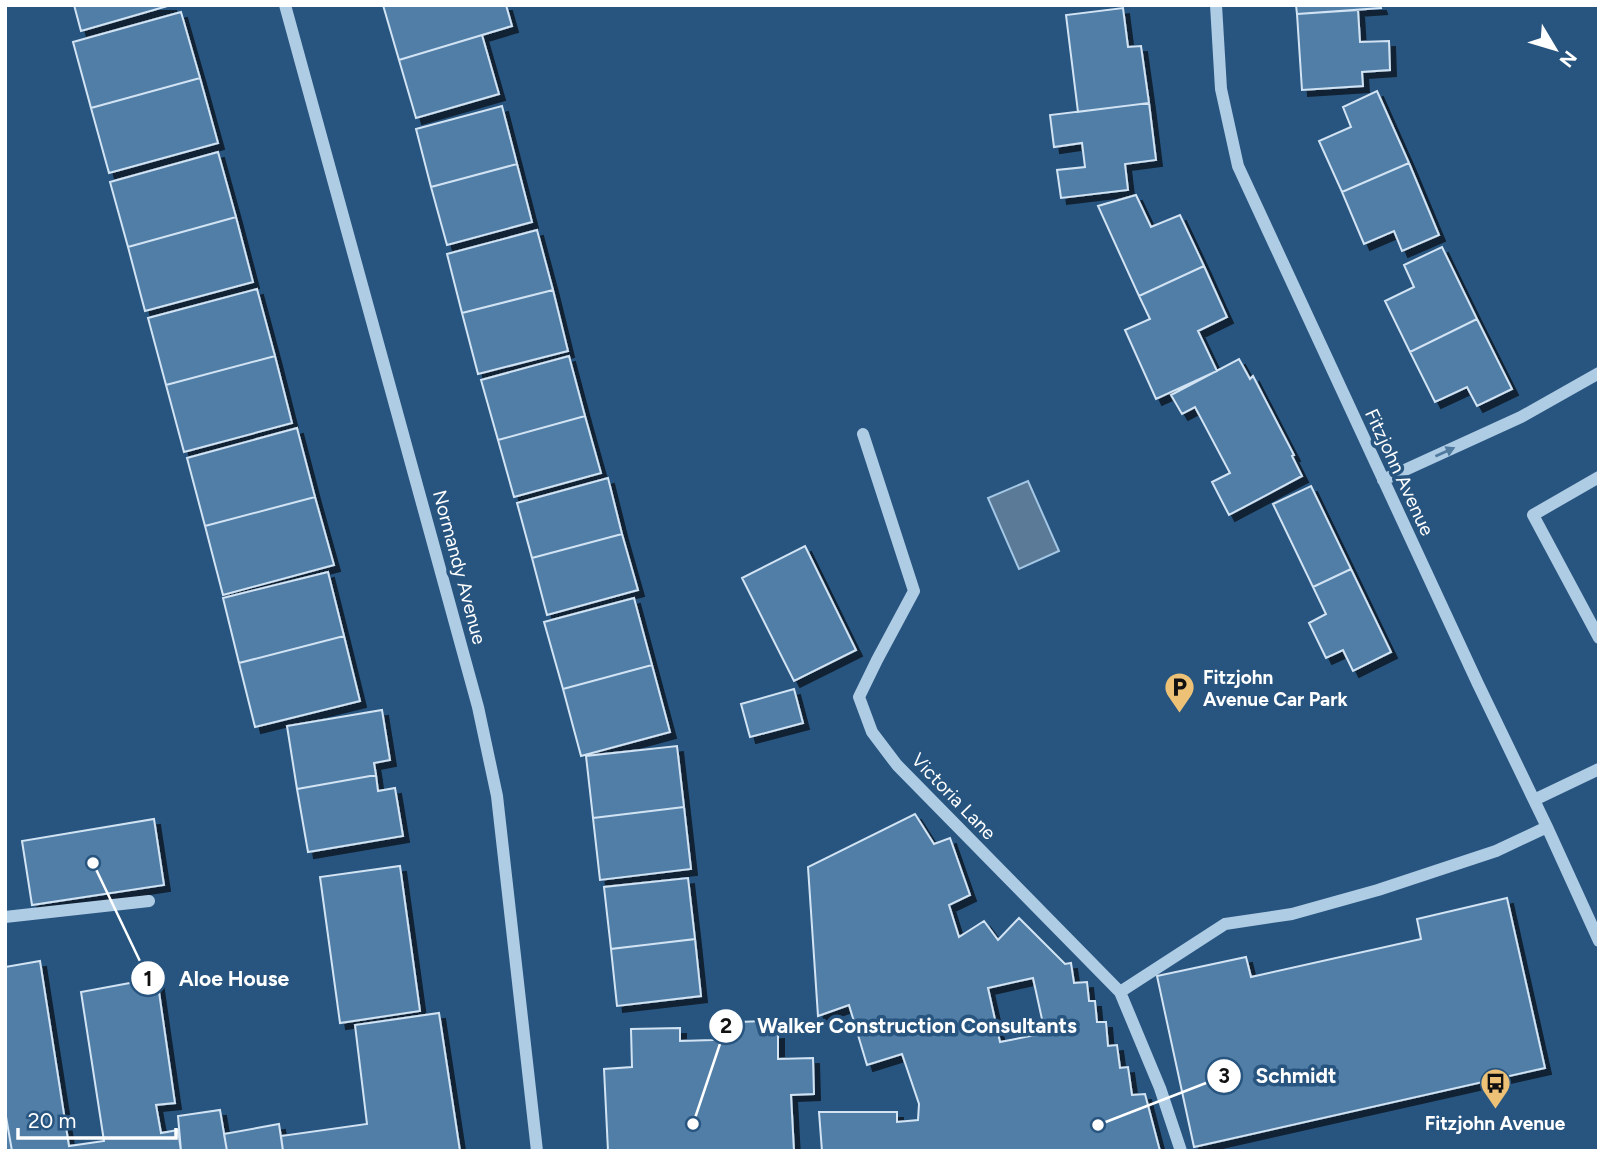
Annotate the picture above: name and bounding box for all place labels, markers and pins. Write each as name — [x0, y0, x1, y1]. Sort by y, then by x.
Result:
place label: Fitzjohn Avenue Car Park — [1203, 666, 1348, 711]
parking icon: Fitzjohn Avenue Car Park — [1163, 671, 1197, 715]
callout: Aloe House — [130, 957, 303, 999]
callout: Walker Construction Consultants — [708, 1005, 1091, 1047]
callout: Schmidt — [1206, 1055, 1350, 1097]
bus stop icon: Fitzjohn Avenue — [1478, 1067, 1512, 1111]
place label: Fitzjohn Avenue — [1425, 1112, 1566, 1135]

